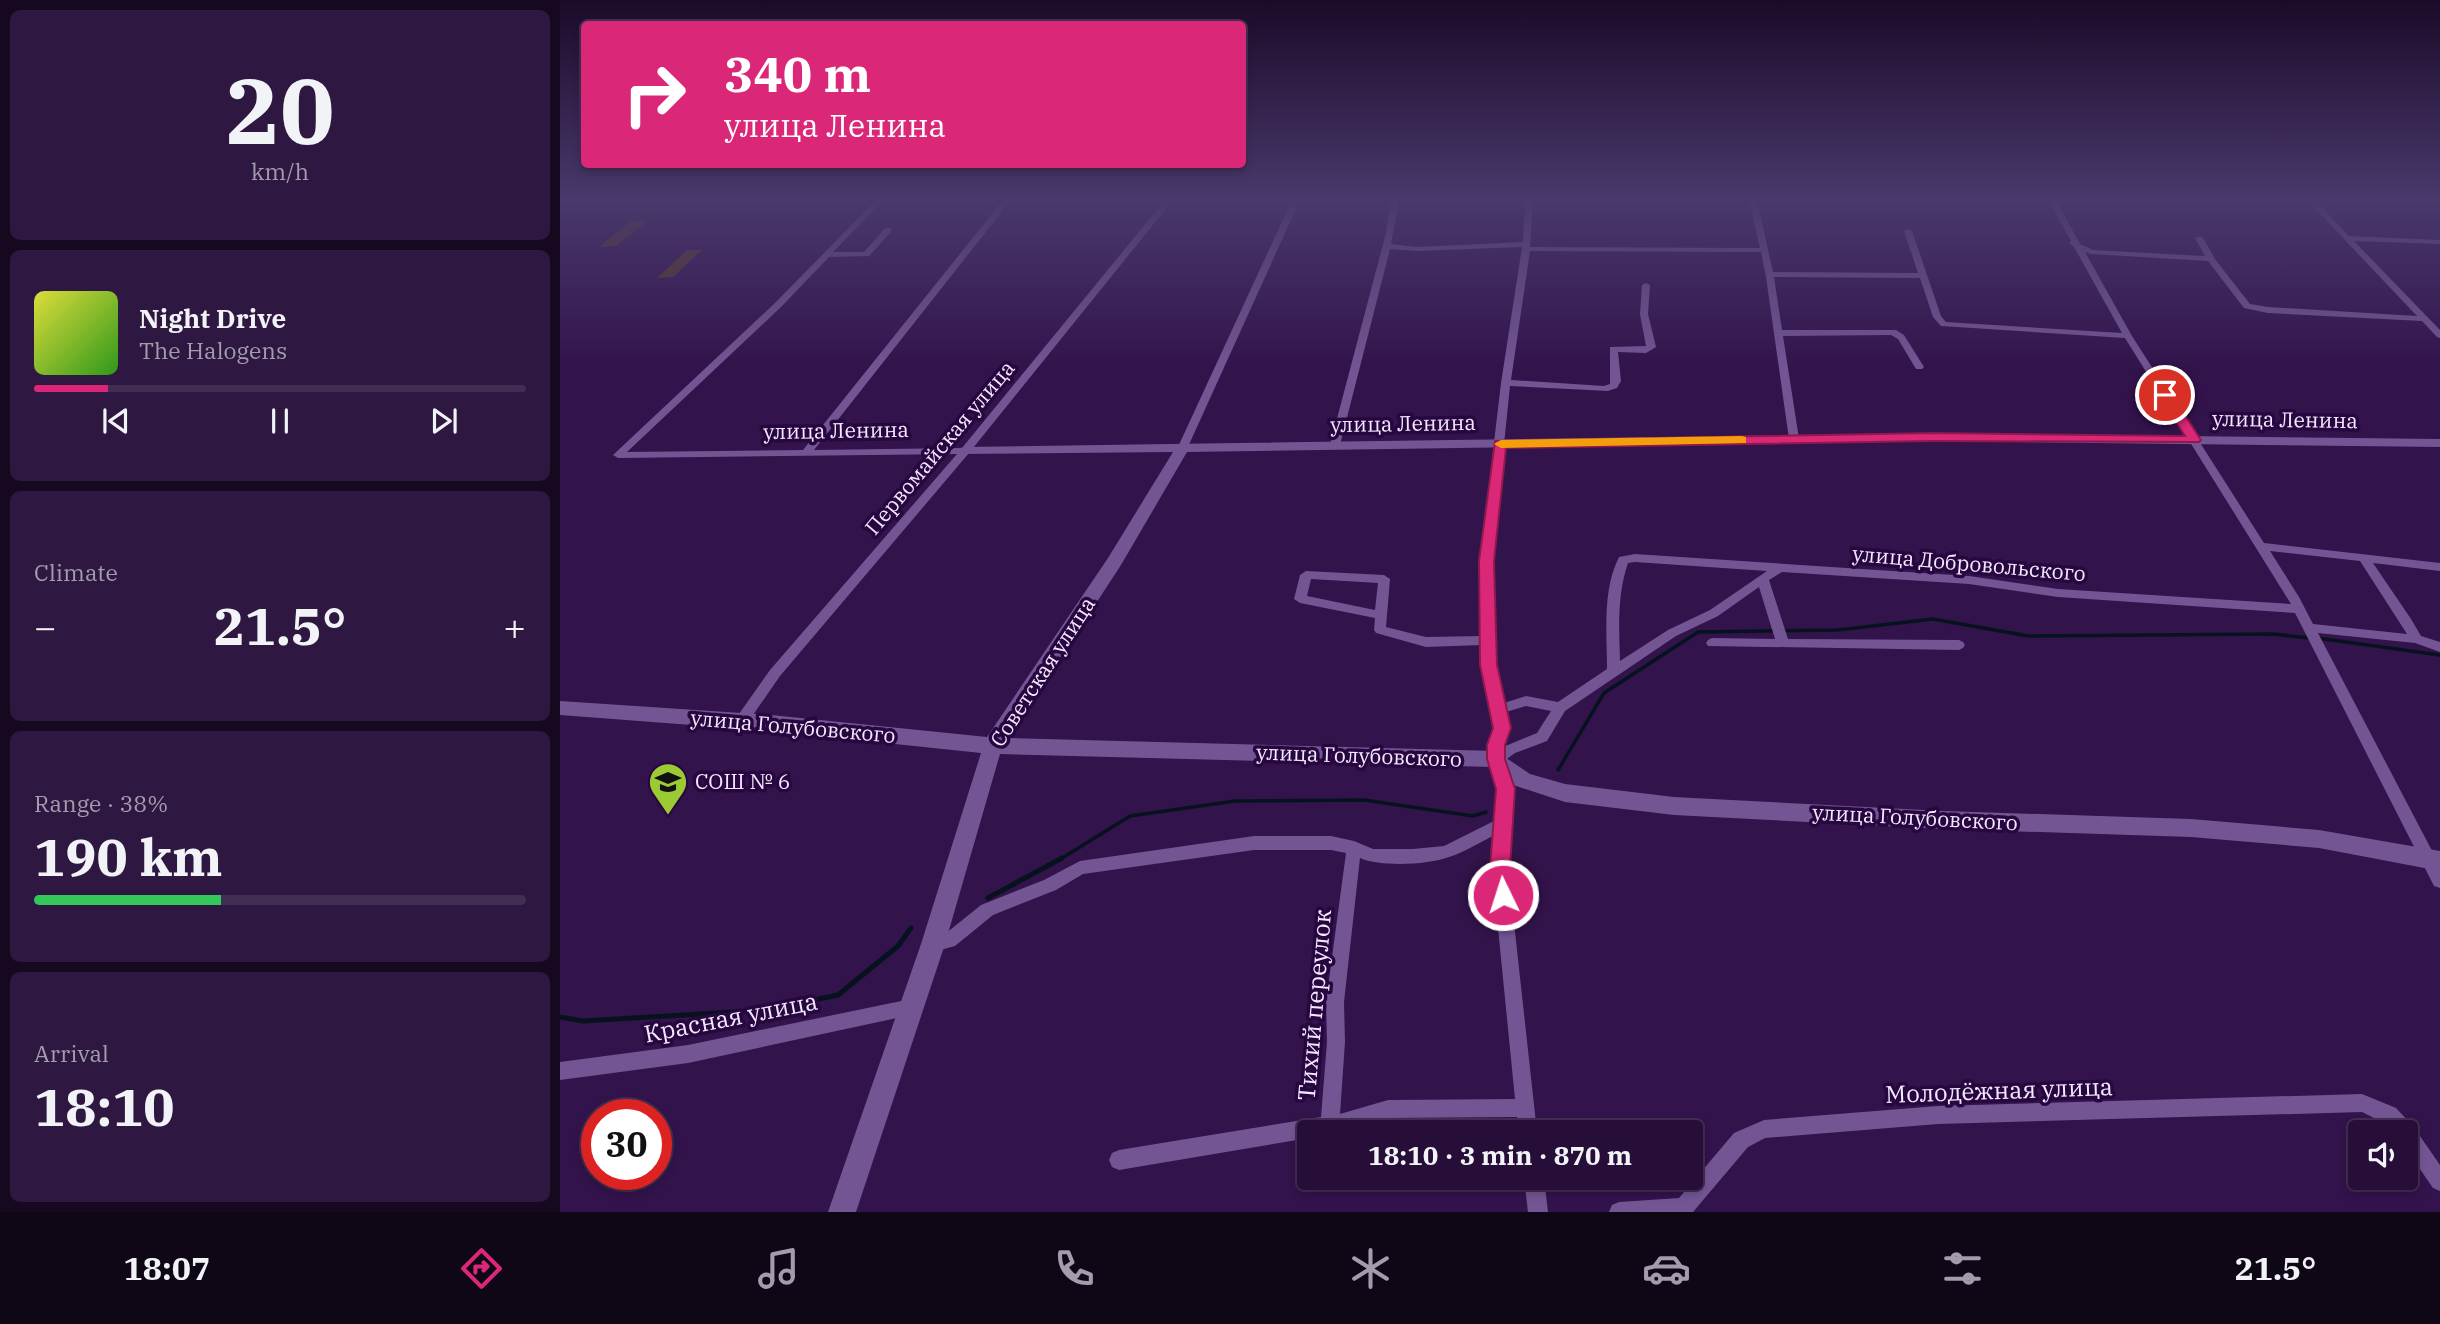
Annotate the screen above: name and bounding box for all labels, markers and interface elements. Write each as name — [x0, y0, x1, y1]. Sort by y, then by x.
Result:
text: 340 m — [724, 42, 871, 105]
icon: right — [609, 49, 700, 140]
text: 20 — [225, 51, 335, 169]
text: улица Ленина — [724, 104, 946, 146]
text: km/h — [251, 156, 309, 186]
text: Night Drive — [139, 301, 286, 335]
text: The Halogens — [139, 335, 287, 365]
street label: Первомайская улица — [858, 354, 1020, 540]
pin — [2135, 365, 2195, 425]
icon: arrive — [2146, 376, 2184, 414]
icon: previous — [97, 402, 135, 440]
icon: pause — [261, 402, 299, 440]
icon: next — [425, 402, 463, 440]
street label: улица Ленина — [2212, 404, 2358, 434]
street label: улица Ленина — [1330, 408, 1476, 438]
street label: улица Ленина — [763, 415, 909, 445]
street label: улица Добровольского — [1851, 539, 2087, 587]
text: Climate — [34, 557, 118, 587]
street label: Советская улица — [983, 591, 1101, 752]
text: 21.5° — [214, 592, 346, 659]
text: − — [34, 602, 57, 651]
text: + — [503, 602, 526, 651]
street label: улица Голубовского — [689, 703, 897, 749]
street label: улица Голубовского — [1256, 737, 1462, 773]
school or university icon: СОШ № 6 — [647, 761, 689, 816]
place label: СОШ № 6 — [695, 767, 790, 795]
text: Range · 38% — [34, 788, 168, 818]
street label: улица Голубовского — [1812, 798, 2018, 836]
text: 190 km — [34, 823, 223, 890]
position arrow — [1466, 858, 1540, 932]
street label: Тихий переулок — [1290, 908, 1338, 1102]
street label: Красная улица — [641, 985, 820, 1050]
text: Arrival — [34, 1038, 109, 1068]
street label: Молодёжная улица — [1885, 1070, 2113, 1110]
text: 18:10 — [34, 1073, 175, 1140]
speed limit sign: 30 — [581, 1099, 672, 1190]
map controls — [2348, 1120, 2418, 1190]
button: sound — [2348, 1120, 2418, 1190]
text: 18:10 · 3 min · 870 m — [1368, 1138, 1632, 1172]
icon: directions — [457, 1244, 506, 1293]
icon: music — [754, 1244, 803, 1293]
icon: phone — [1050, 1244, 1099, 1293]
icon: climate — [1346, 1244, 1395, 1293]
icon: car — [1642, 1244, 1691, 1293]
icon: filters — [1938, 1244, 1987, 1293]
text: 18:07 — [124, 1247, 210, 1289]
text: 21.5° — [2235, 1247, 2316, 1289]

